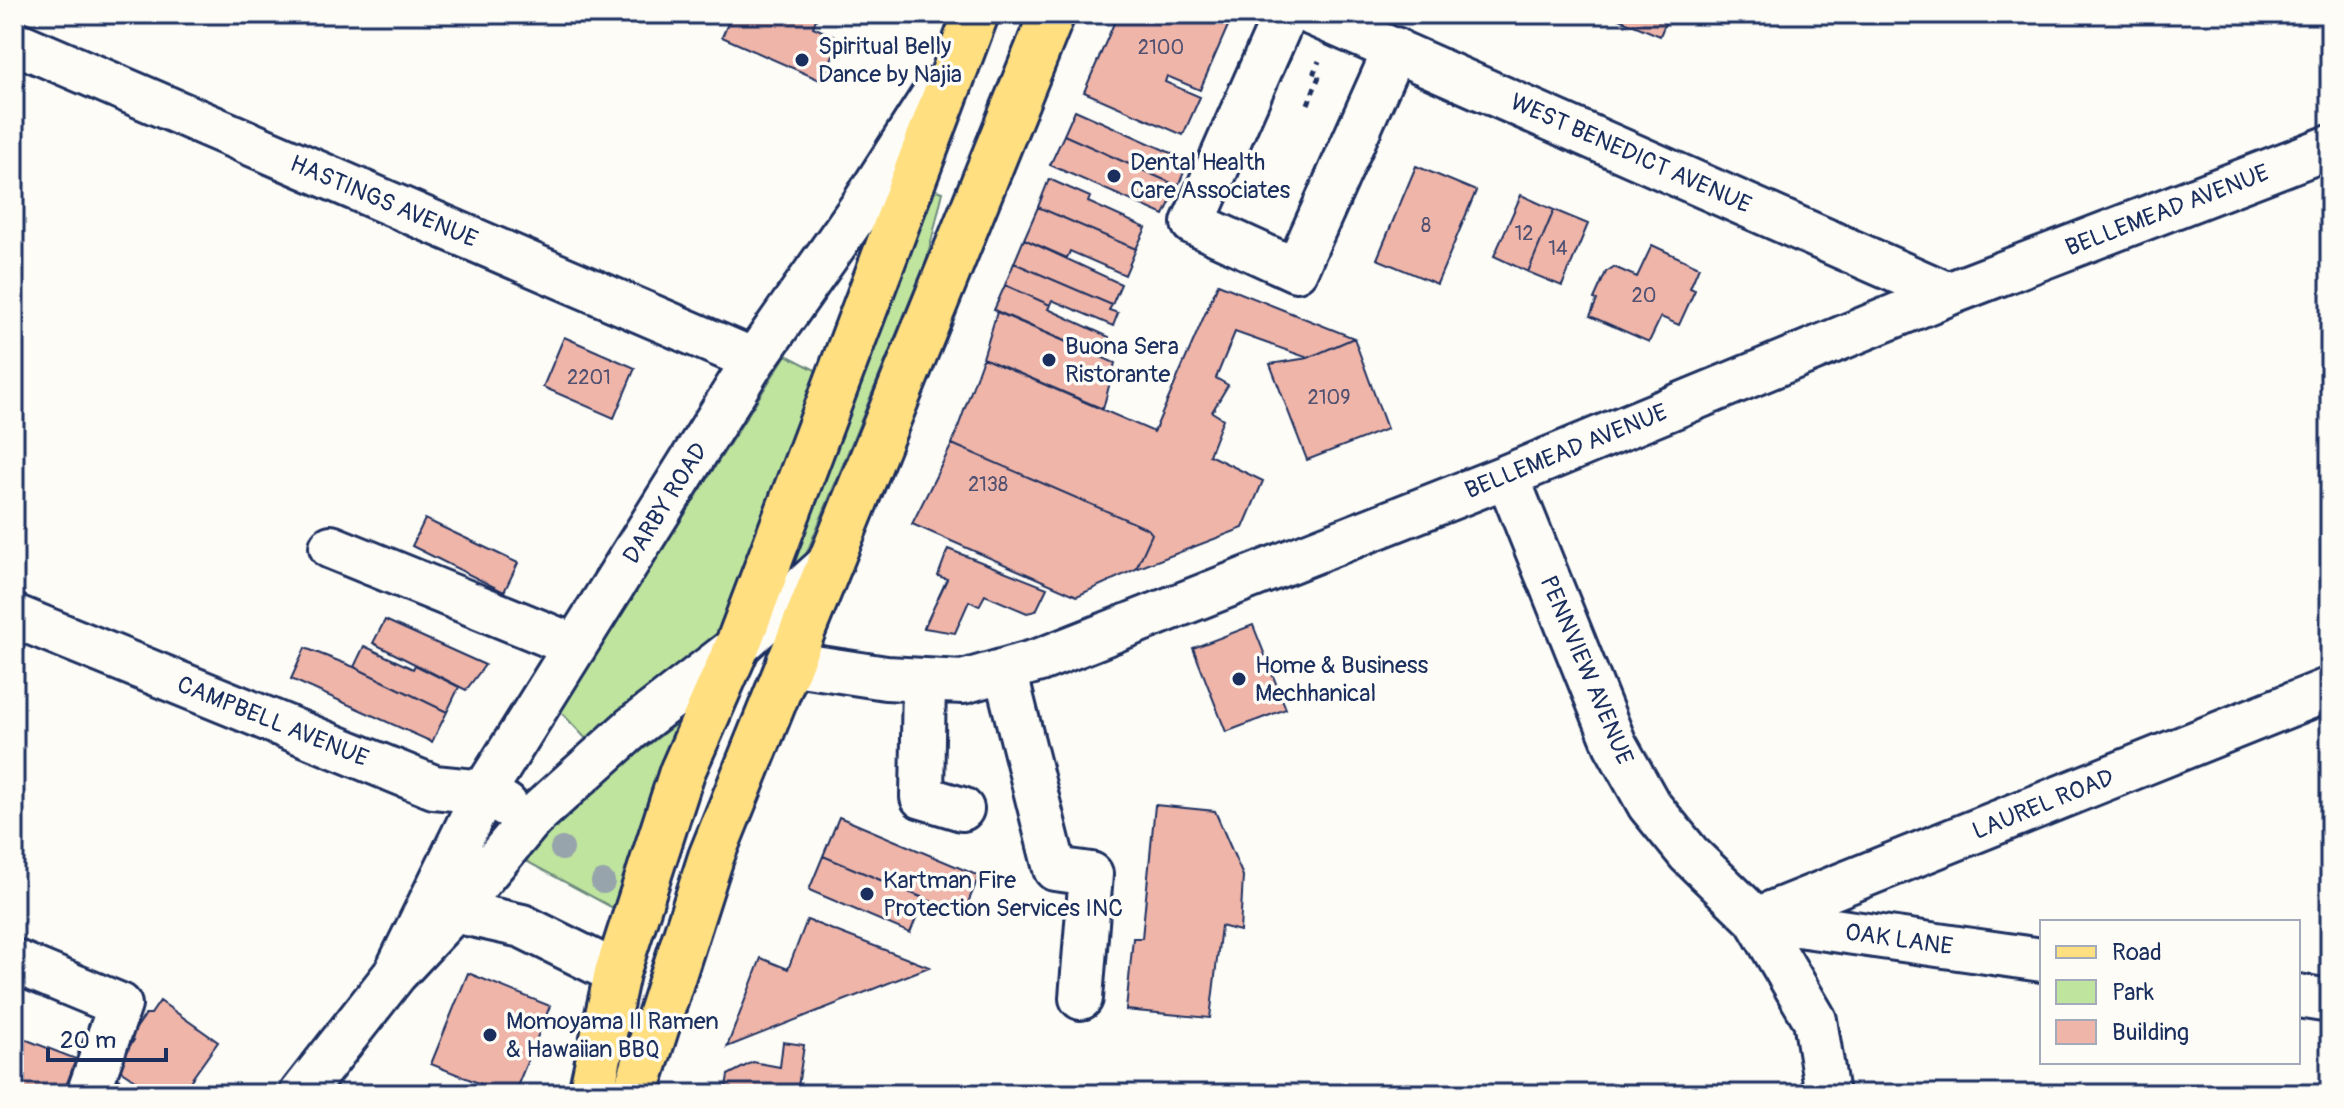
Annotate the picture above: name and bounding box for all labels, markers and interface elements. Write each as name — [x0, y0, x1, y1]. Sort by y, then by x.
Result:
place label: Spiritual Belly Dance by Najia — [818, 32, 962, 89]
house number: 2100 — [1138, 35, 1184, 60]
marker: Spiritual Belly Dance by Najia — [793, 51, 811, 69]
street label: WEST BENEDICT AVENUE — [1506, 87, 1756, 220]
place label: Dental Health Care Associates — [1130, 148, 1290, 205]
street label: HASTINGS AVENUE — [286, 149, 482, 254]
street label: BELLEMEAD AVENUE — [2061, 158, 2273, 263]
marker: Dental Health Care Associates — [1105, 167, 1123, 185]
house number: 8 — [1421, 213, 1431, 238]
house number: 12 — [1515, 221, 1534, 246]
house number: 14 — [1548, 236, 1568, 261]
house number: 20 — [1632, 283, 1656, 308]
place label: Buona Sera Ristorante — [1065, 332, 1179, 389]
marker: Buona Sera Ristorante — [1040, 351, 1058, 369]
house number: 2201 — [567, 365, 611, 390]
house number: 2109 — [1308, 385, 1350, 410]
street label: BELLEMEAD AVENUE — [1461, 398, 1672, 505]
street label: DARBY ROAD — [617, 437, 714, 569]
house number: 2138 — [968, 472, 1008, 497]
street label: PENNVIEW AVENUE — [1534, 571, 1639, 769]
place label: Home & Business Mechhanical — [1255, 651, 1429, 708]
street label: CAMPBELL AVENUE — [173, 670, 373, 773]
marker: Home & Business Mechhanical — [1230, 670, 1248, 688]
street label: LAUREL ROAD — [1968, 763, 2118, 846]
place label: Kartman Fire Protection Services INC — [883, 866, 1123, 923]
marker: Kartman Fire Protection Services INC — [858, 885, 876, 903]
street label: OAK LANE — [1843, 918, 1955, 961]
legend — [2040, 920, 2300, 1064]
text: Road — [2112, 938, 2162, 967]
text: Park — [2112, 978, 2154, 1007]
place label: Momoyama II Ramen & Hawaiian BBQ — [506, 1007, 719, 1064]
scale bar — [48, 1012, 166, 1062]
text: Building — [2112, 1018, 2189, 1047]
text: 20 m — [60, 1026, 116, 1055]
marker: Momoyama II Ramen & Hawaiian BBQ — [481, 1026, 499, 1044]

